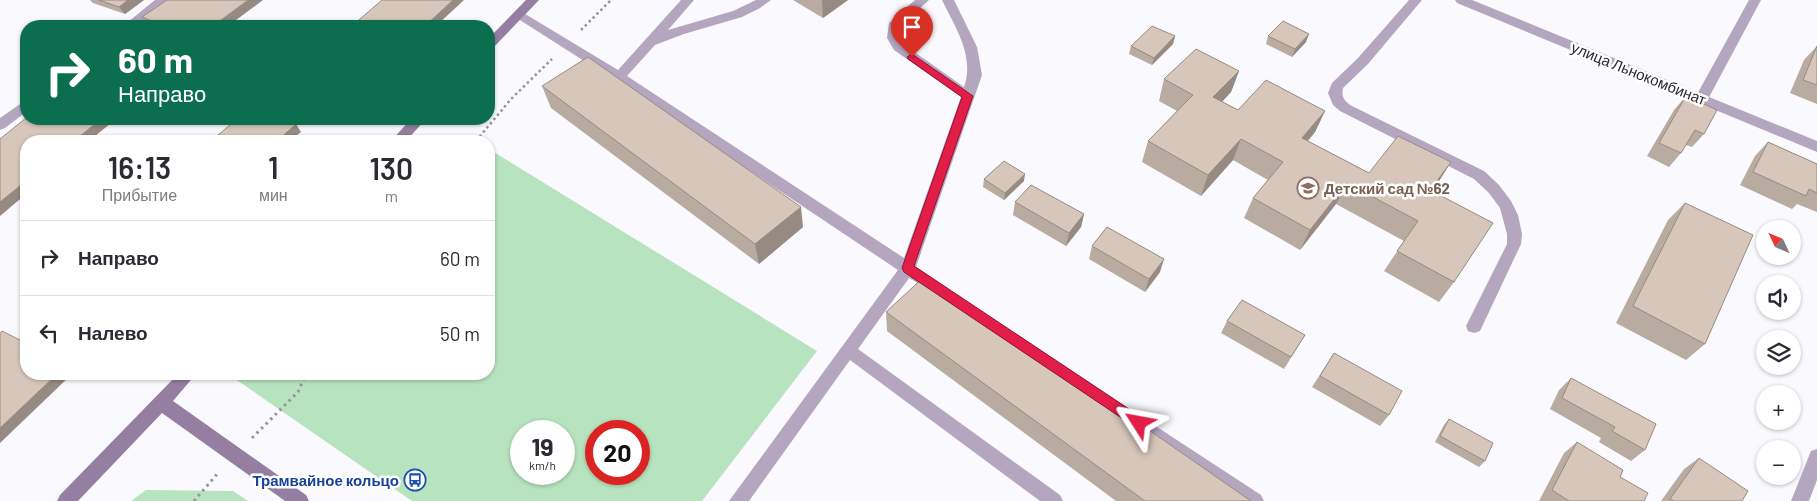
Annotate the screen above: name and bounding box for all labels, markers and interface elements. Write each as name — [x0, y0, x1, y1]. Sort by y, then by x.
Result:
pin — [891, 6, 933, 57]
icon: arrive — [898, 13, 926, 41]
text: 60 m — [118, 38, 193, 80]
street label: улица Льнокомбинат — [1569, 38, 1709, 108]
icon: right — [35, 40, 100, 105]
text: Направо — [118, 80, 206, 106]
text: 16:13 — [108, 149, 171, 185]
text: 1 — [268, 149, 279, 185]
text: 130 — [370, 150, 413, 186]
school or university icon: Детский сад №62 — [1296, 176, 1320, 200]
place label: Детский сад №62 — [1324, 179, 1450, 197]
text: Прибытие — [102, 185, 177, 204]
text: мин — [259, 185, 288, 204]
text: m — [385, 186, 398, 205]
north arrow — [1756, 220, 1801, 265]
map controls — [1756, 220, 1801, 485]
icon: right — [35, 244, 63, 272]
text: Направо — [78, 246, 159, 269]
text: 60 m — [440, 247, 480, 270]
button: sound — [1756, 275, 1801, 320]
icon: left — [35, 319, 63, 347]
text: Налево — [78, 321, 148, 344]
text: 50 m — [440, 322, 480, 345]
button: layers — [1756, 330, 1801, 375]
button: + — [1756, 385, 1801, 430]
position arrow — [1112, 396, 1164, 448]
speed limit sign: 20 — [585, 420, 650, 485]
text: 19 — [531, 431, 554, 461]
button: − — [1756, 440, 1801, 485]
text: km/h — [529, 458, 556, 472]
bus stop icon: Трамвайное кольцо — [403, 468, 427, 492]
place label: Трамвайное кольцо — [252, 471, 399, 489]

